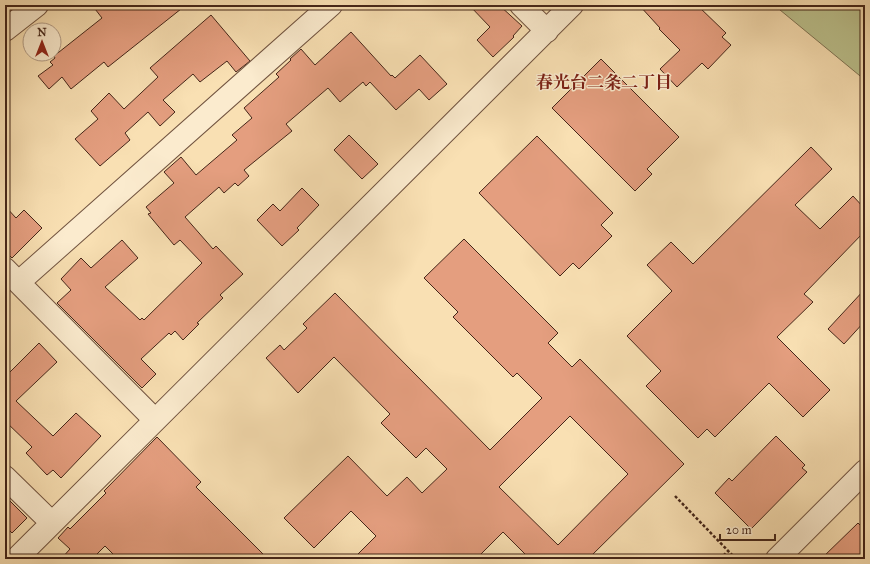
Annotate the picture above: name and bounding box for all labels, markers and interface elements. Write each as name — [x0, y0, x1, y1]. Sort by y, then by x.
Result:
north arrow — [22, 22, 62, 62]
text: N — [37, 26, 47, 39]
district label: 春光台二条二丁目 — [536, 72, 672, 93]
scale bar — [720, 516, 775, 542]
text: 20 m — [726, 523, 752, 537]

